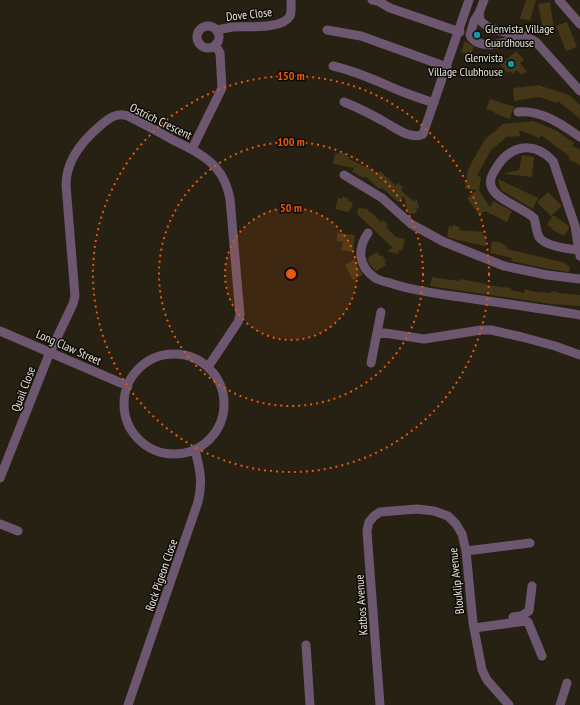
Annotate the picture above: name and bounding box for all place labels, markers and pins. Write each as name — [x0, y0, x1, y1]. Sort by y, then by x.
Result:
place label: Glenvista Village Guardhouse — [485, 21, 554, 50]
marker: Glenvista Village Guardhouse — [472, 30, 482, 40]
place label: Glenvista Village Clubhouse — [427, 50, 503, 79]
marker: Glenvista Village Clubhouse — [506, 59, 516, 69]
centre of rings — [284, 267, 298, 281]

